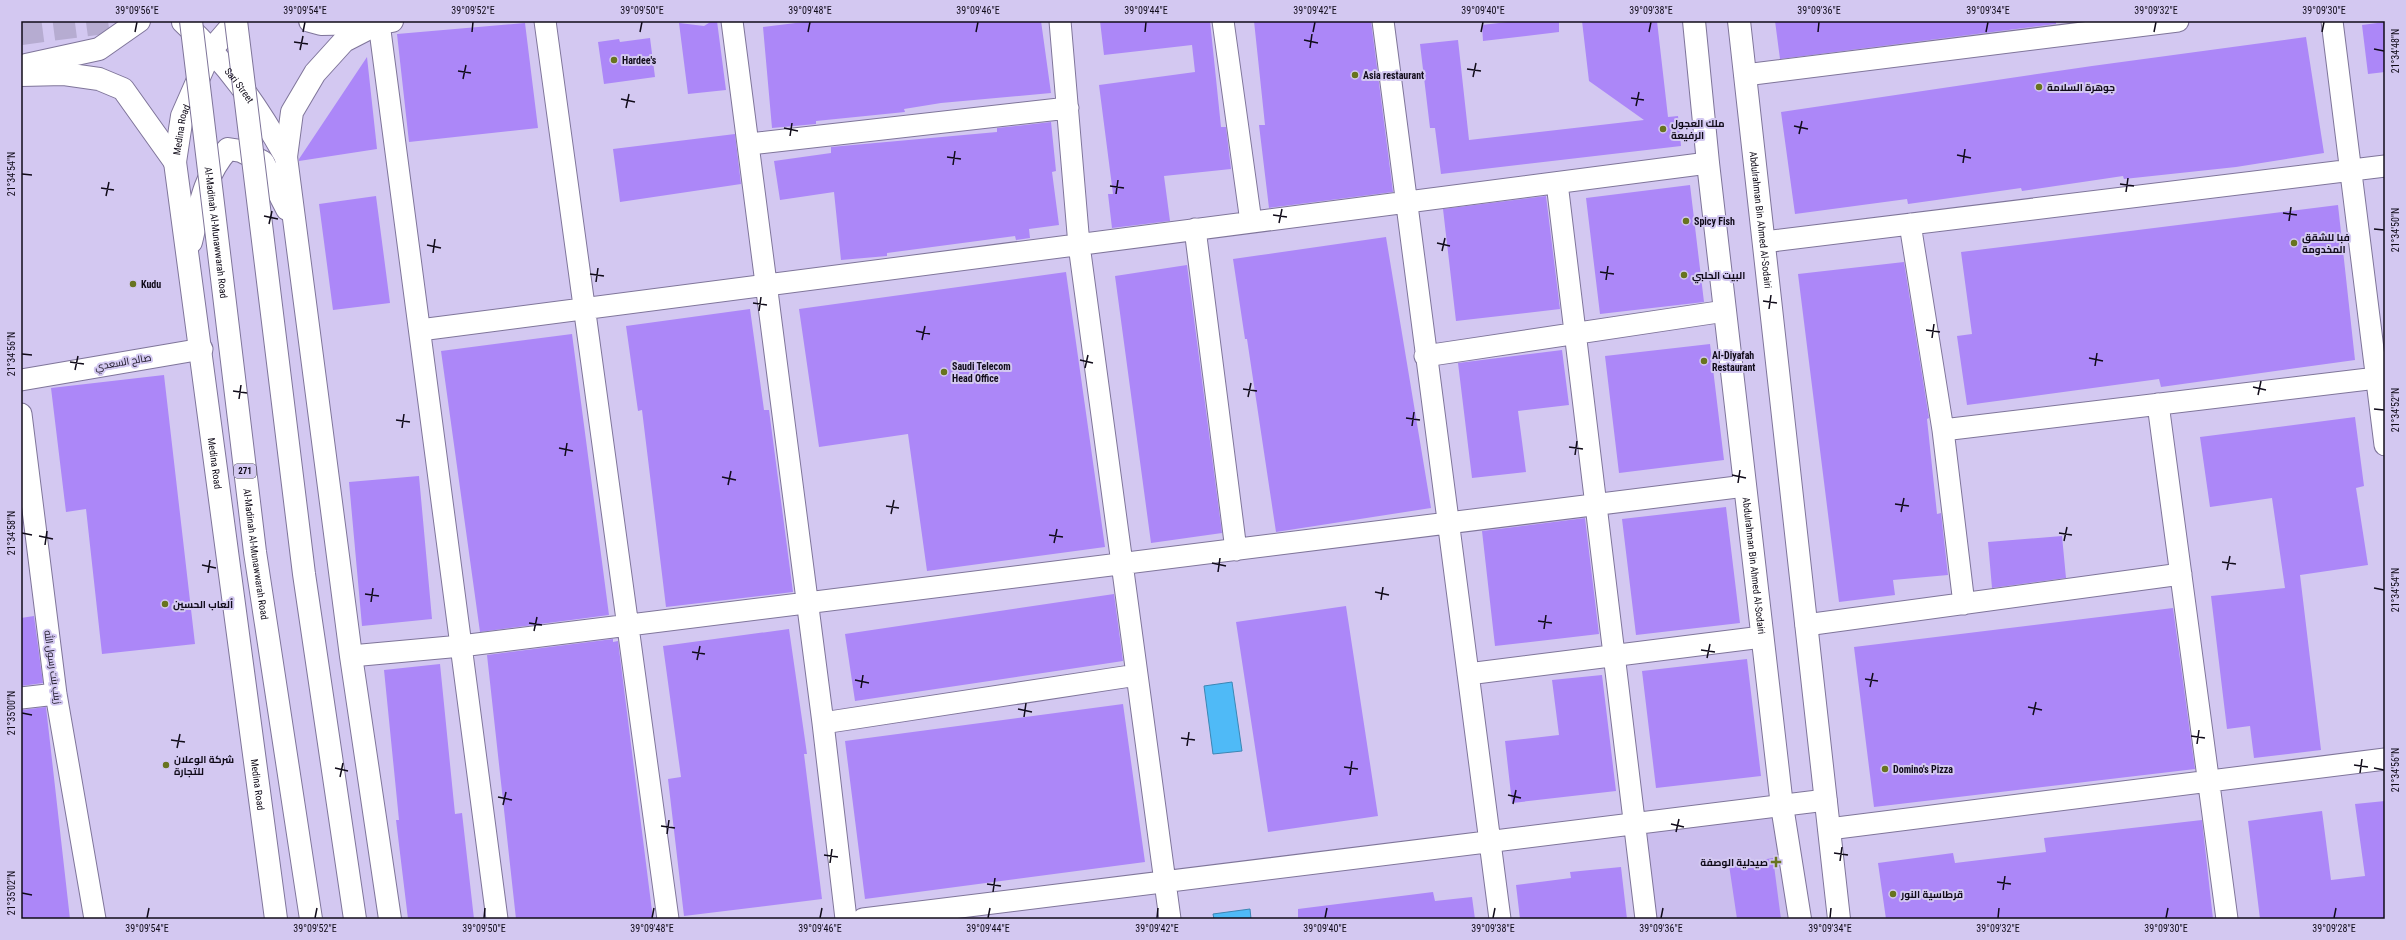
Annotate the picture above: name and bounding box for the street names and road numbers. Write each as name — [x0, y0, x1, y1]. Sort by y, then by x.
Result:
street label: Sari Street — [223, 65, 256, 105]
street label: Medina Road — [171, 103, 192, 156]
street label: Abdulrahman Bin Ahmed Al-Sodairi — [1748, 151, 1774, 289]
street label: Al-Madinah Al-Munawwarah Road — [203, 166, 230, 299]
street label: صالح السعدي — [94, 352, 152, 374]
street label: Medina Road — [206, 437, 224, 490]
road number: 271 — [234, 464, 256, 478]
street label: Al-Madinah Al-Munawwarah Road — [242, 488, 271, 620]
street label: Abdulrahman Bin Ahmed Al-Sodairi — [1741, 496, 1768, 635]
street label: زينب بنت رسول الله — [41, 629, 66, 705]
street label: Medina Road — [249, 758, 267, 811]

